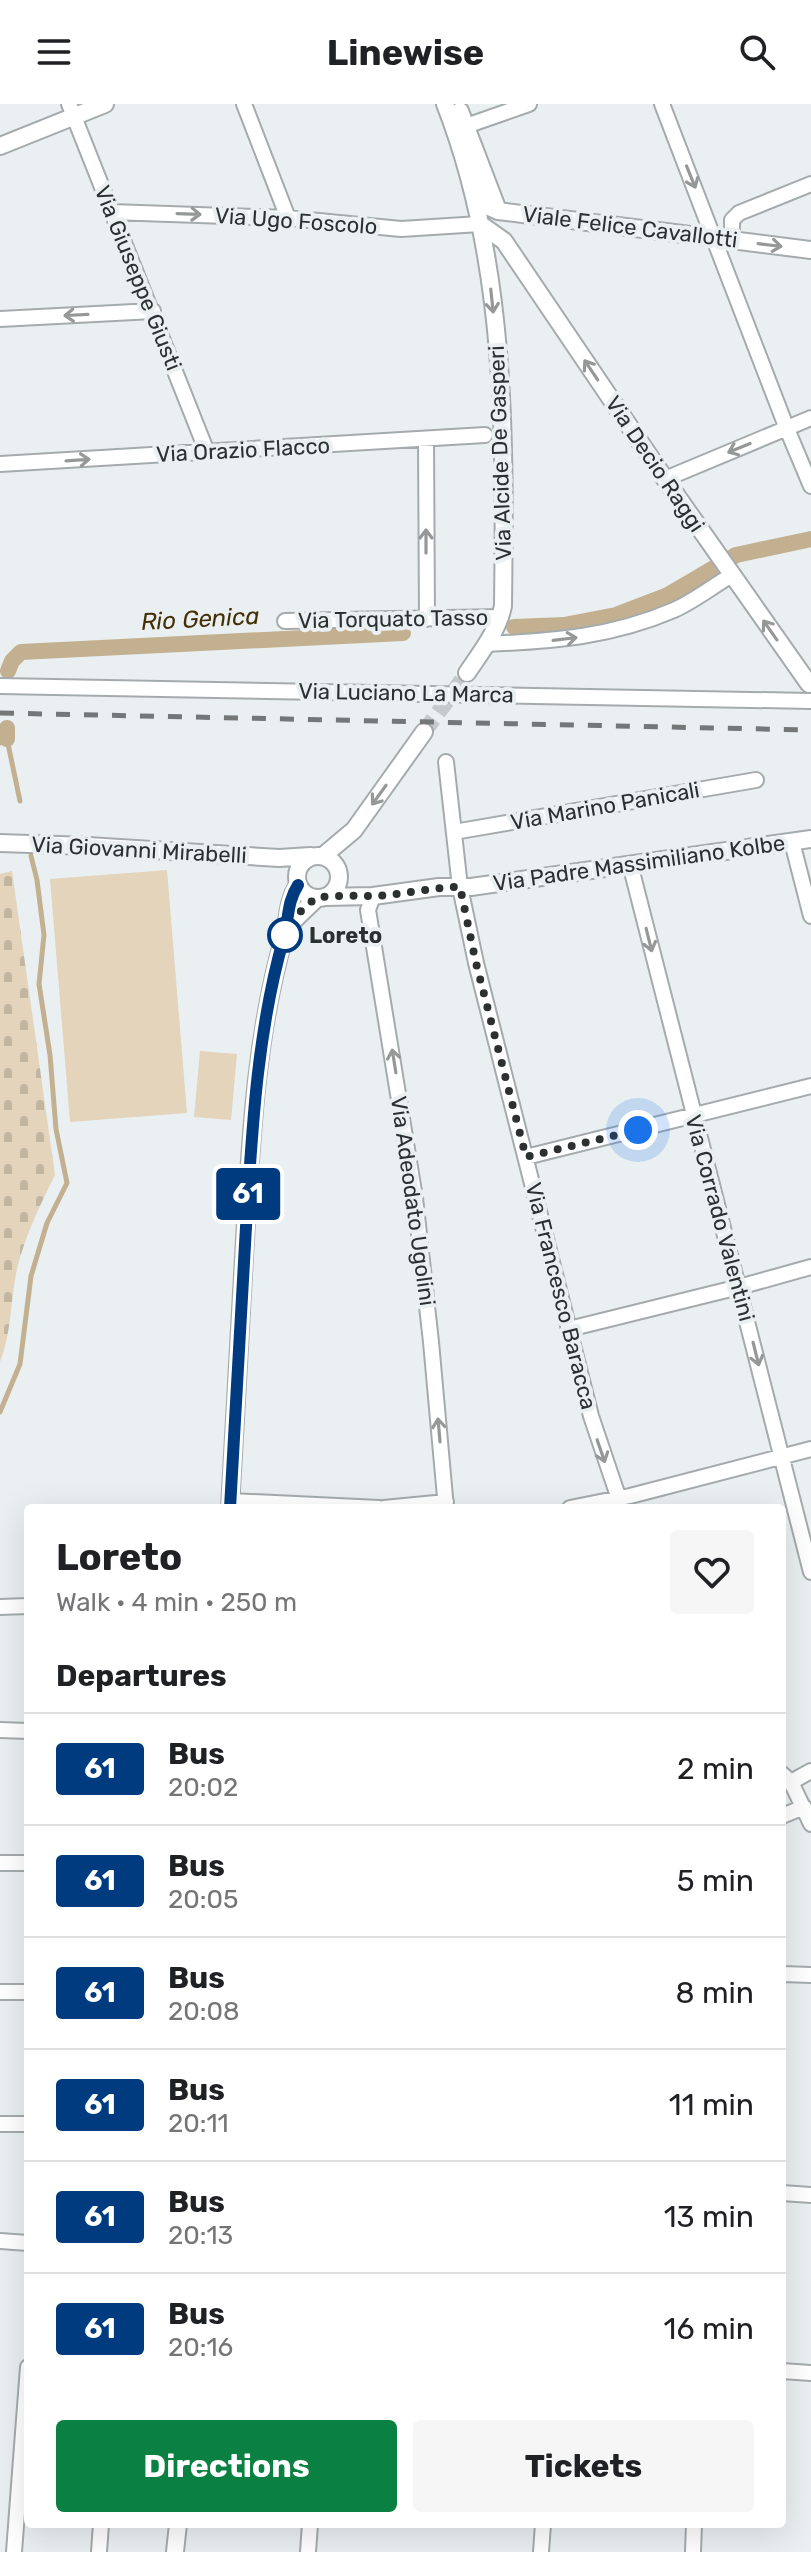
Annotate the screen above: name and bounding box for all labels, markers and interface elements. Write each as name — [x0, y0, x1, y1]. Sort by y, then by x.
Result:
icon: menu — [32, 30, 76, 74]
icon: search — [735, 30, 779, 74]
text: Linewise — [327, 31, 484, 74]
one-way arrow — [685, 164, 699, 188]
street label: Via Giuseppe Giusti — [89, 182, 187, 374]
street label: Viale Felice Cavallotti — [521, 200, 739, 254]
street label: Via Ugo Foscolo — [214, 202, 378, 240]
one-way arrow — [175, 207, 202, 222]
one-way arrow — [756, 237, 783, 252]
one-way arrow — [485, 287, 500, 314]
one-way arrow — [63, 308, 90, 323]
street label: Via Alcide De Gasperi — [483, 345, 517, 561]
one-way arrow — [583, 360, 599, 382]
street label: Via Decio Raggi — [600, 391, 710, 537]
street label: Via Orazio Flacco — [155, 432, 331, 468]
one-way arrow — [727, 442, 752, 457]
one-way arrow — [64, 452, 91, 467]
one-way arrow — [419, 528, 434, 555]
water label: Rio Genica — [140, 602, 260, 636]
street label: Via Torquato Tasso — [298, 604, 488, 634]
one-way arrow — [762, 619, 778, 641]
one-way arrow — [552, 631, 577, 646]
street label: Via Luciano La Marca — [298, 678, 514, 708]
street label: Via Marino Panicali — [508, 776, 702, 836]
one-way arrow — [371, 784, 387, 806]
street label: Via Padre Massimiliano Kolbe — [491, 829, 787, 897]
street label: Via Giovanni Mirabelli — [31, 831, 247, 869]
marker: Loreto — [268, 918, 302, 952]
place label: Loreto — [309, 922, 382, 949]
one-way arrow — [643, 926, 658, 952]
one-way arrow — [385, 1049, 400, 1074]
street label: Via Adeodato Ugolini — [385, 1094, 441, 1308]
your location — [618, 1110, 658, 1150]
street label: Via Corrado Valentini — [679, 1112, 761, 1324]
line badge: 61 — [212, 1168, 284, 1220]
text: 61 — [232, 1177, 264, 1210]
street label: Via Francesco Baracca — [520, 1180, 602, 1412]
one-way arrow — [749, 1341, 764, 1367]
one-way arrow — [431, 1417, 446, 1444]
one-way arrow — [595, 1438, 610, 1463]
button: heart — [670, 1530, 754, 1614]
text: Loreto — [56, 1534, 182, 1580]
text: Walk · 4 min · 250 m — [56, 1587, 297, 1618]
text: Departures — [56, 1658, 227, 1694]
text: Bus — [168, 1736, 225, 1772]
text: 2 min — [677, 1751, 754, 1787]
text: 61 — [84, 1752, 116, 1785]
text: 20:02 — [168, 1772, 238, 1803]
text: Bus — [168, 1848, 225, 1884]
text: 5 min — [677, 1863, 754, 1899]
text: 61 — [84, 1864, 116, 1897]
text: 20:05 — [168, 1884, 238, 1915]
text: Bus — [168, 1960, 225, 1996]
text: 8 min — [675, 1975, 754, 2011]
text: 61 — [84, 1976, 116, 2009]
text: 20:08 — [168, 1996, 239, 2027]
text: Bus — [168, 2072, 225, 2108]
text: 11 min — [669, 2087, 754, 2123]
text: 61 — [84, 2088, 116, 2121]
text: 20:11 — [168, 2108, 229, 2139]
text: Bus — [168, 2184, 225, 2220]
text: 13 min — [664, 2199, 754, 2235]
text: 61 — [84, 2200, 116, 2233]
text: 20:13 — [168, 2220, 233, 2251]
text: Bus — [168, 2296, 225, 2332]
text: 16 min — [664, 2311, 754, 2347]
text: 61 — [84, 2312, 116, 2345]
text: 20:16 — [168, 2332, 233, 2363]
button: Directions — [56, 2420, 397, 2512]
button: Tickets — [413, 2420, 754, 2512]

